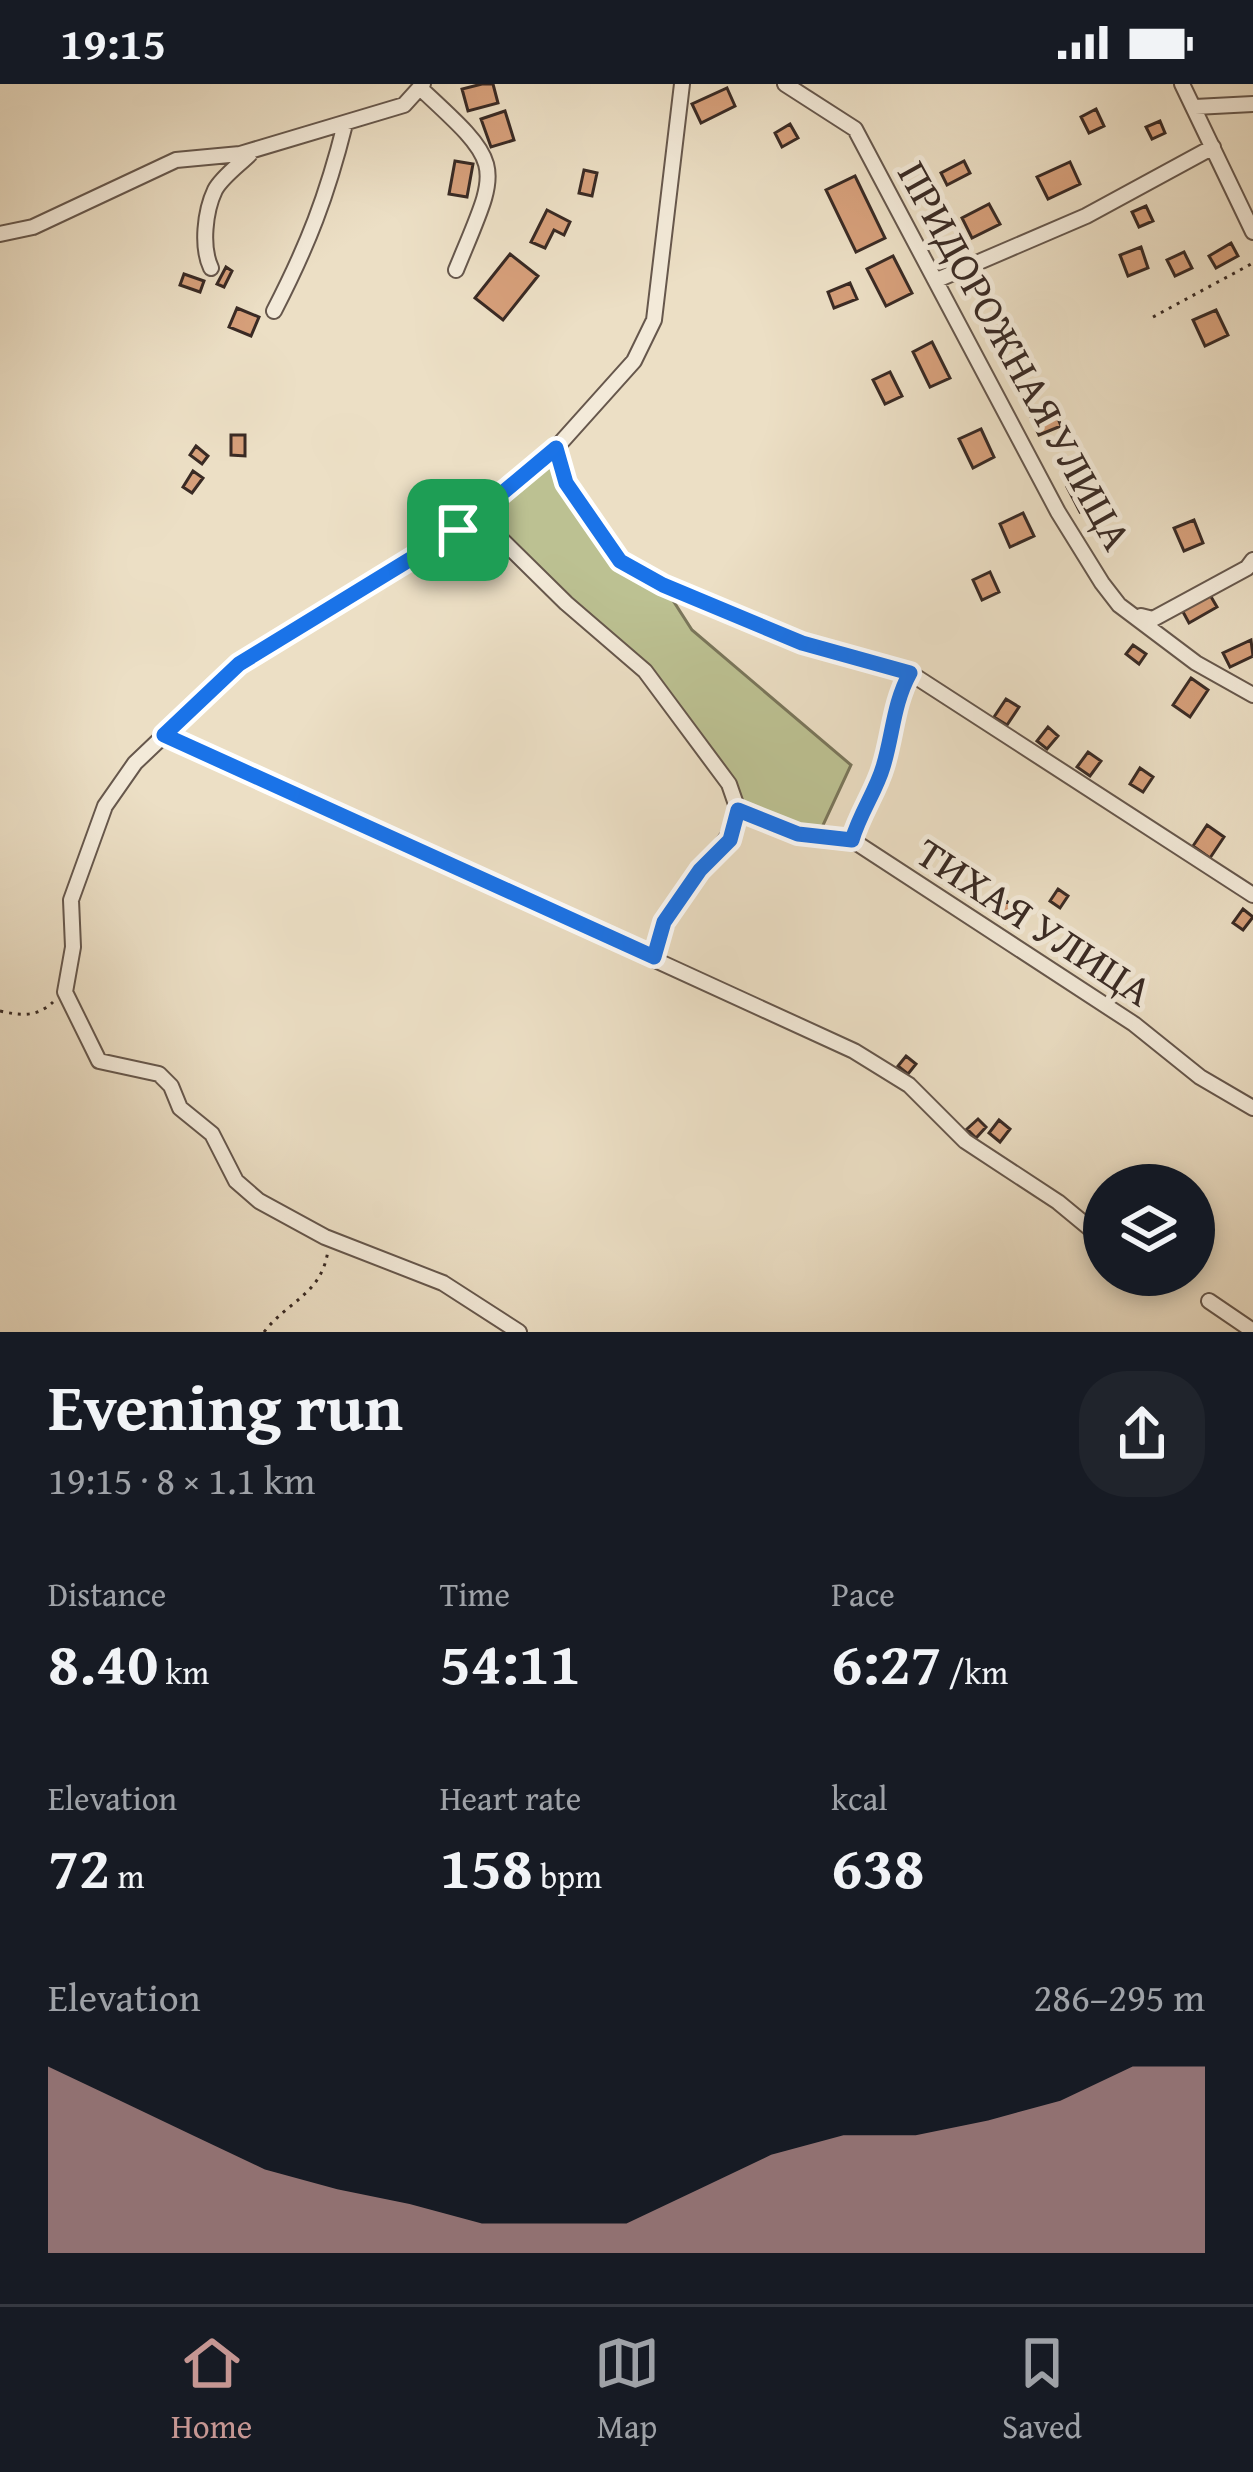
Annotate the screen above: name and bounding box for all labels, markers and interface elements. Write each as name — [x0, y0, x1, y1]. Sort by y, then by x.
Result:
text: 19:15 — [60, 10, 166, 75]
street label: ПРИДОРОЖНАЯ УЛИЦА — [884, 150, 1149, 561]
pin — [407, 479, 509, 581]
icon: arrive — [425, 497, 491, 563]
street label: ТИХАЯ УЛИЦА — [905, 822, 1165, 1020]
map controls — [1083, 1164, 1215, 1296]
button: layers — [1083, 1164, 1215, 1296]
text: Evening run — [48, 1357, 403, 1454]
button: share — [1079, 1371, 1205, 1497]
text: 19:15 · 8 × 1.1 km — [48, 1451, 315, 1508]
text: Distance — [48, 1570, 166, 1618]
text: Time — [440, 1570, 510, 1618]
text: Pace — [831, 1570, 895, 1618]
text: 8.40 — [48, 1618, 158, 1706]
text: 54:11 — [440, 1618, 581, 1706]
text: 6:27 — [831, 1618, 942, 1706]
text: km — [158, 1648, 209, 1696]
text: /km — [942, 1648, 1008, 1696]
text: Elevation — [48, 1774, 177, 1822]
text: Heart rate — [440, 1774, 581, 1822]
text: kcal — [831, 1774, 888, 1822]
text: 72 — [48, 1822, 110, 1910]
text: 158 — [440, 1822, 533, 1910]
text: 638 — [831, 1822, 925, 1910]
text: m — [110, 1852, 144, 1900]
text: bpm — [533, 1852, 602, 1900]
text: Elevation — [48, 1968, 201, 2025]
text: 286–295 m — [1033, 1968, 1205, 2025]
tab: Home — [171, 2330, 252, 2450]
tab: Map — [594, 2330, 660, 2450]
tab: Saved — [1002, 2330, 1082, 2450]

